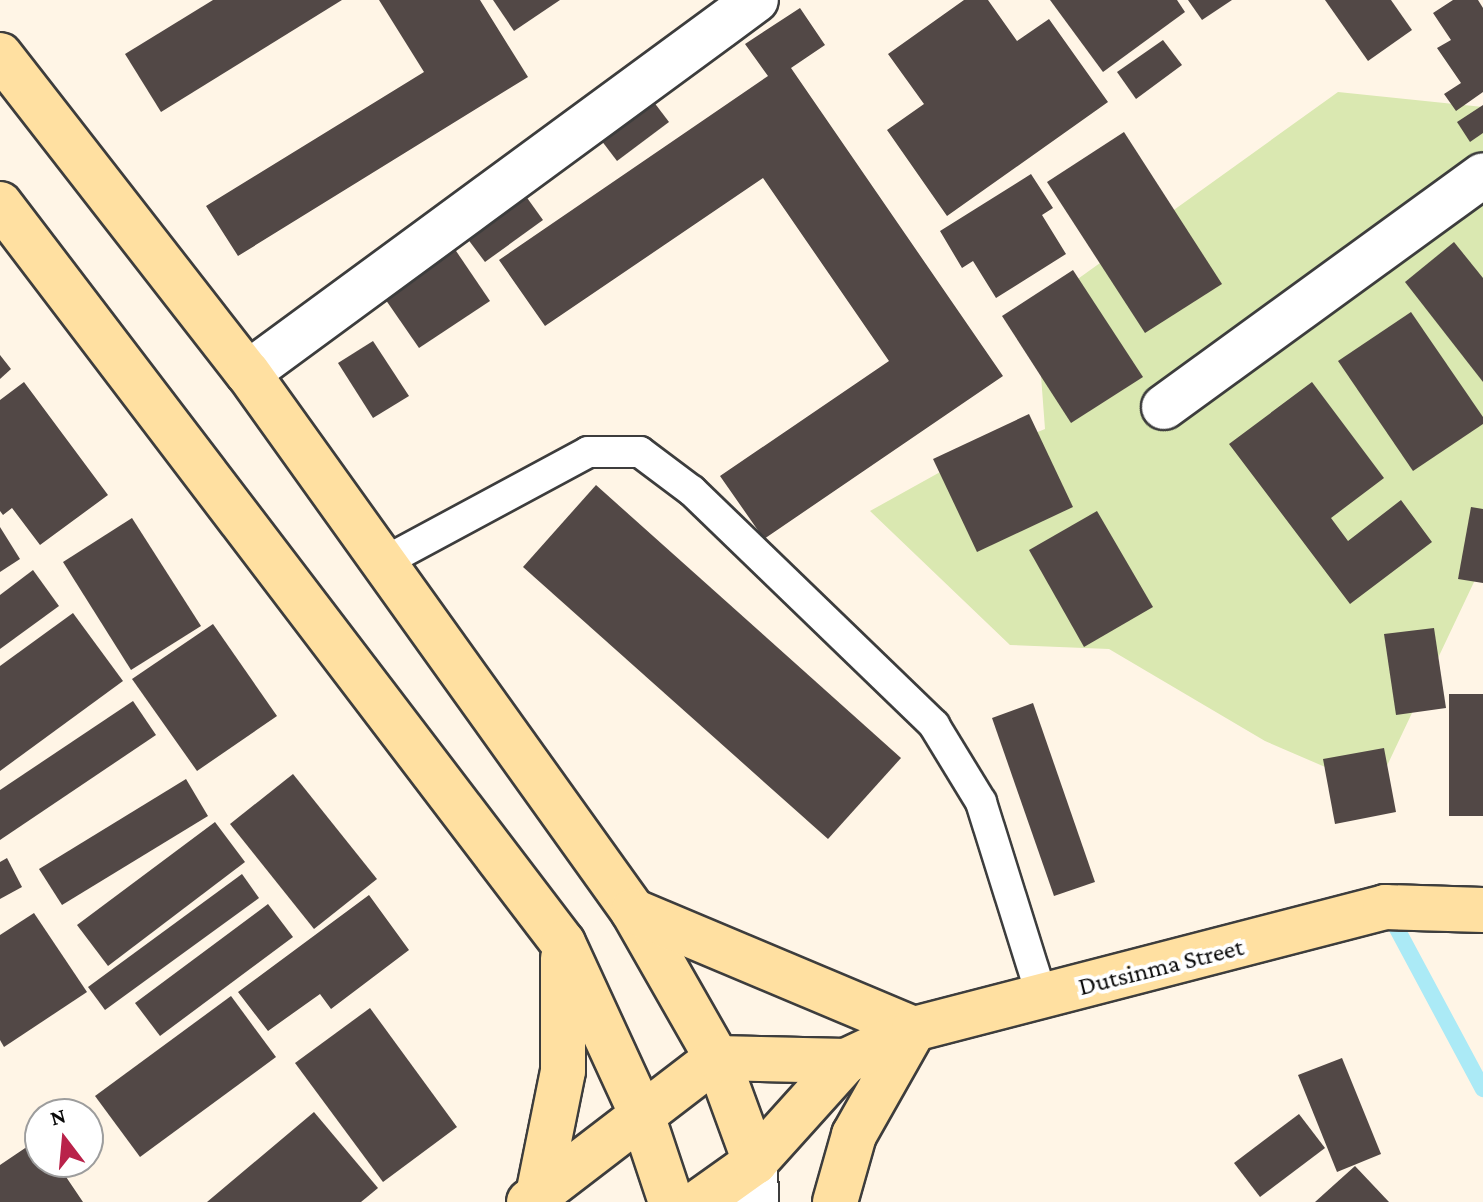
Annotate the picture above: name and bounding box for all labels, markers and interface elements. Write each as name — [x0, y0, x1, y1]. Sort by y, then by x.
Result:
street label: Dutsinma Street — [1075, 931, 1247, 1003]
north arrow — [24, 1098, 104, 1178]
text: N — [47, 1102, 68, 1130]

